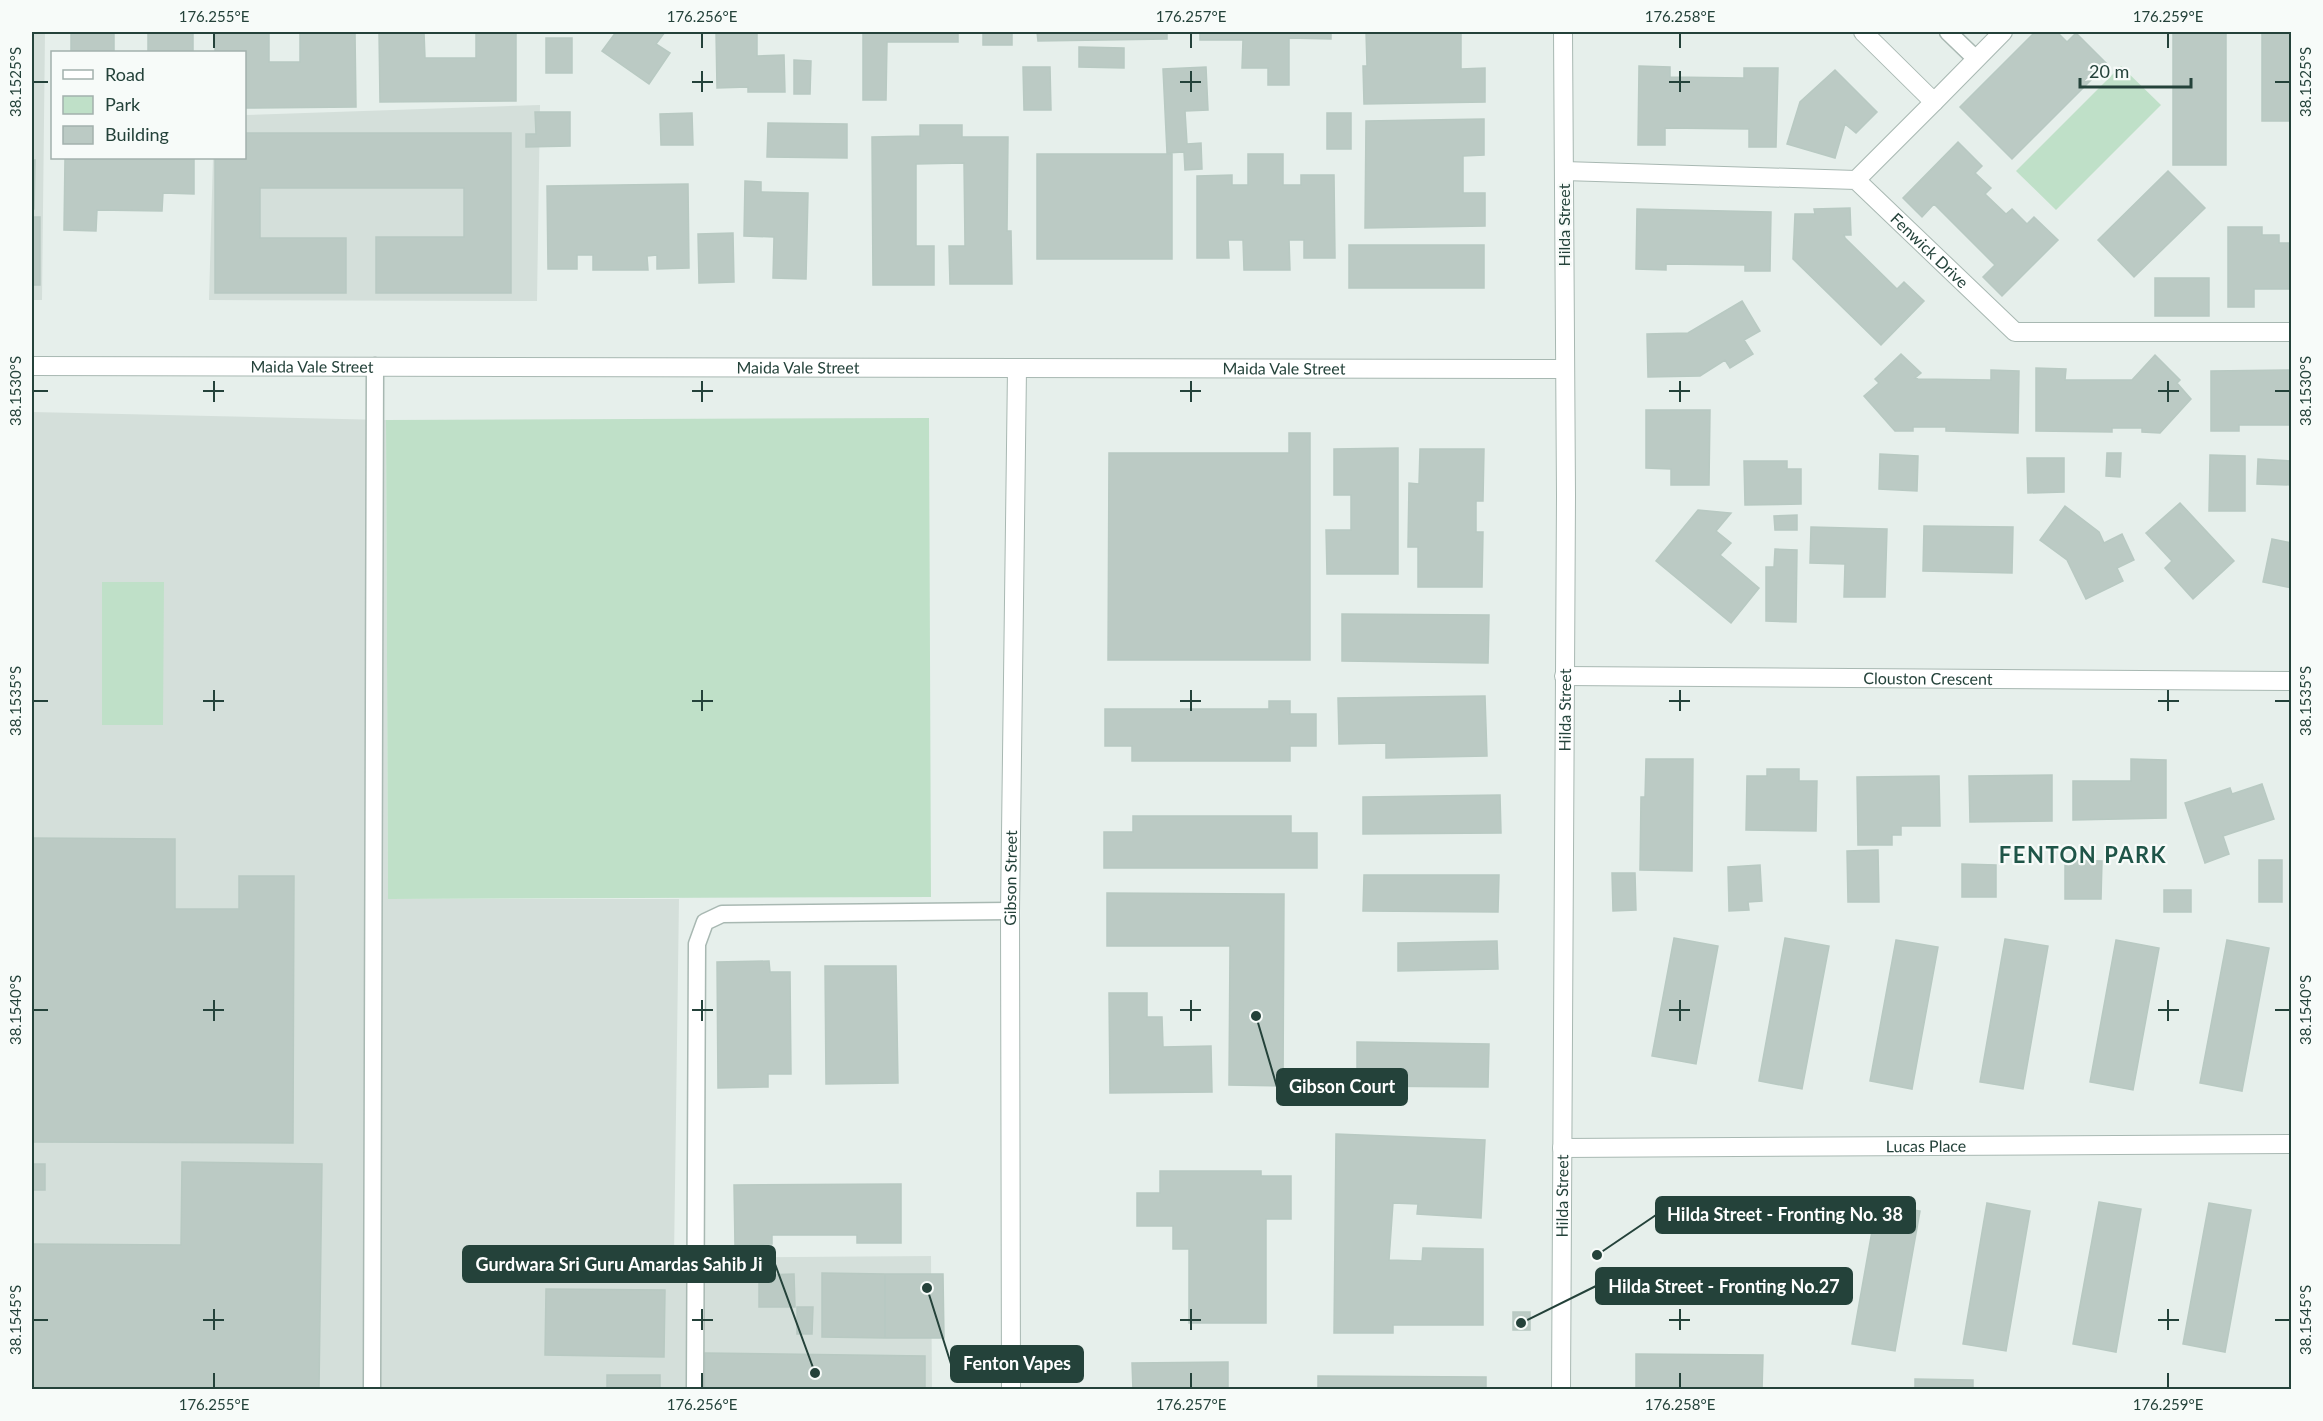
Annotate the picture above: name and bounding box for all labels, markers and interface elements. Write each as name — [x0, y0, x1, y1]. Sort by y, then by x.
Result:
text: 176.255°E — [179, 7, 249, 25]
text: 176.256°E — [667, 7, 737, 25]
text: 176.257°E — [1156, 7, 1226, 25]
text: 176.258°E — [1645, 7, 1715, 25]
text: 176.259°E — [2133, 7, 2203, 25]
text: 38.1525°S — [6, 47, 24, 117]
text: 38.1525°S — [2296, 47, 2314, 117]
legend — [51, 51, 246, 159]
scale bar — [2080, 51, 2191, 89]
text: 20 m — [2089, 60, 2129, 82]
text: Road — [105, 63, 145, 85]
text: Park — [105, 93, 141, 115]
text: Building — [105, 123, 169, 145]
street label: Hilda Street — [1554, 183, 1573, 266]
street label: Fenwick Drive — [1887, 209, 1973, 292]
text: 38.1530°S — [6, 356, 24, 426]
street label: Maida Vale Street — [250, 356, 374, 376]
text: 38.1530°S — [2296, 356, 2314, 426]
street label: Maida Vale Street — [736, 357, 860, 377]
street label: Maida Vale Street — [1222, 358, 1346, 378]
text: 38.1535°S — [6, 666, 24, 736]
text: 38.1535°S — [2296, 666, 2314, 736]
street label: Hilda Street — [1555, 668, 1574, 752]
street label: Clouston Crescent — [1863, 668, 1993, 688]
street label: Gibson Street — [1000, 830, 1020, 926]
district label: FENTON PARK — [1999, 841, 2167, 868]
text: 38.1540°S — [6, 975, 24, 1045]
text: 38.1540°S — [2296, 975, 2314, 1045]
callout: Gibson Court — [1277, 1069, 1407, 1105]
text: Gibson Court — [1289, 1075, 1395, 1097]
street label: Lucas Place — [1886, 1136, 1966, 1155]
street label: Hilda Street — [1552, 1154, 1571, 1238]
callout: Hilda Street - Fronting No. 38 — [1656, 1197, 1915, 1233]
text: Hilda Street - Fronting No. 38 — [1667, 1203, 1903, 1225]
callout: Gurdwara Sri Guru Amardas Sahib Ji — [463, 1246, 775, 1282]
text: Gurdwara Sri Guru Amardas Sahib Ji — [475, 1253, 763, 1275]
callout: Hilda Street - Fronting No.27 — [1596, 1268, 1852, 1304]
text: Hilda Street - Fronting No.27 — [1608, 1275, 1840, 1297]
text: 38.1545°S — [6, 1285, 24, 1355]
text: 38.1545°S — [2296, 1285, 2314, 1355]
callout: Fenton Vapes — [951, 1346, 1083, 1382]
text: Fenton Vapes — [963, 1352, 1071, 1374]
text: 176.255°E — [179, 1395, 249, 1413]
text: 176.256°E — [667, 1395, 737, 1413]
text: 176.257°E — [1156, 1395, 1226, 1413]
text: 176.258°E — [1645, 1395, 1715, 1413]
text: 176.259°E — [2133, 1395, 2203, 1413]

